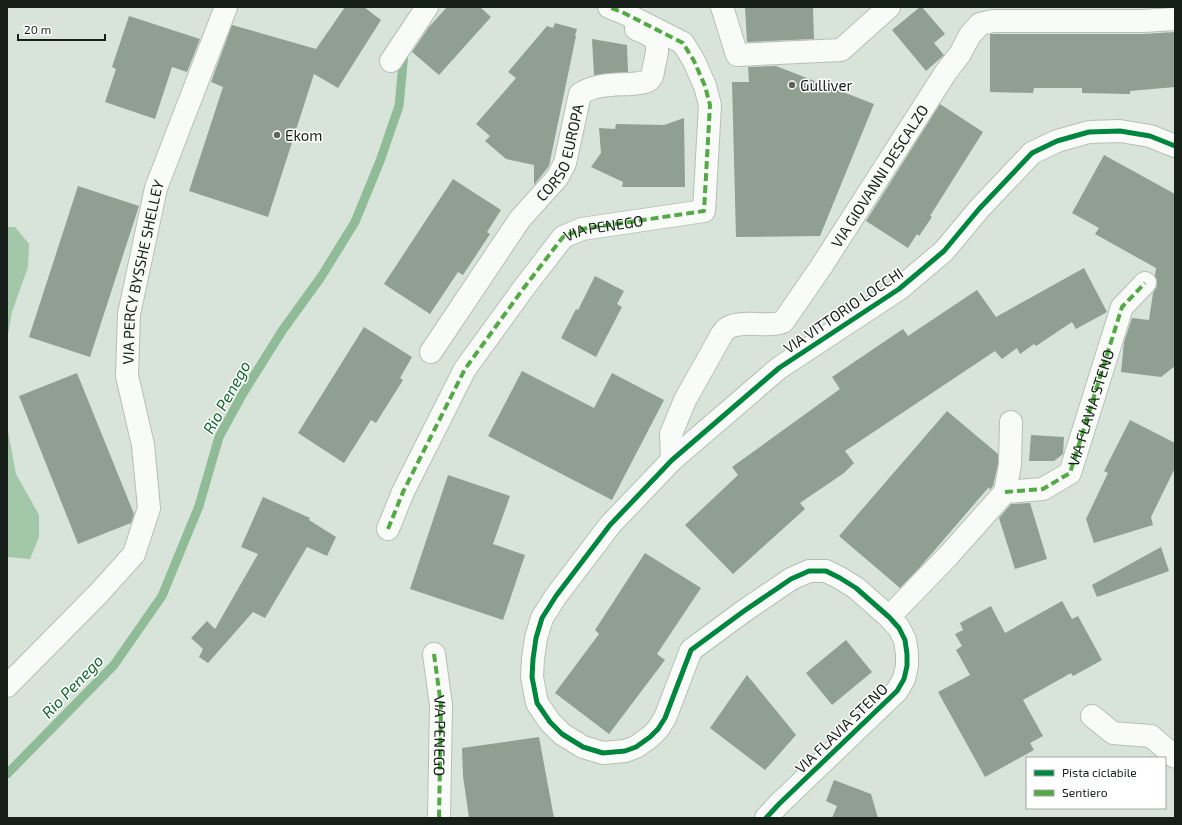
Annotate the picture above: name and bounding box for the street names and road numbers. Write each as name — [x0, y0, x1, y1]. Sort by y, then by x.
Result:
street label: VIA GIOVANNI DESCALZO — [827, 101, 932, 251]
street label: CORSO EUROPA — [532, 102, 587, 205]
street label: VIA PERCY BYSSHE SHELLEY — [118, 177, 168, 365]
street label: VIA PENEGO — [561, 211, 644, 245]
street label: VIA VITTORIO LOCCHI — [780, 263, 906, 357]
street label: VIA FLAVIA STENO — [1064, 347, 1117, 468]
street label: VIA FLAVIA STENO — [791, 679, 891, 777]
street label: VIA PENEGO — [431, 694, 450, 776]

